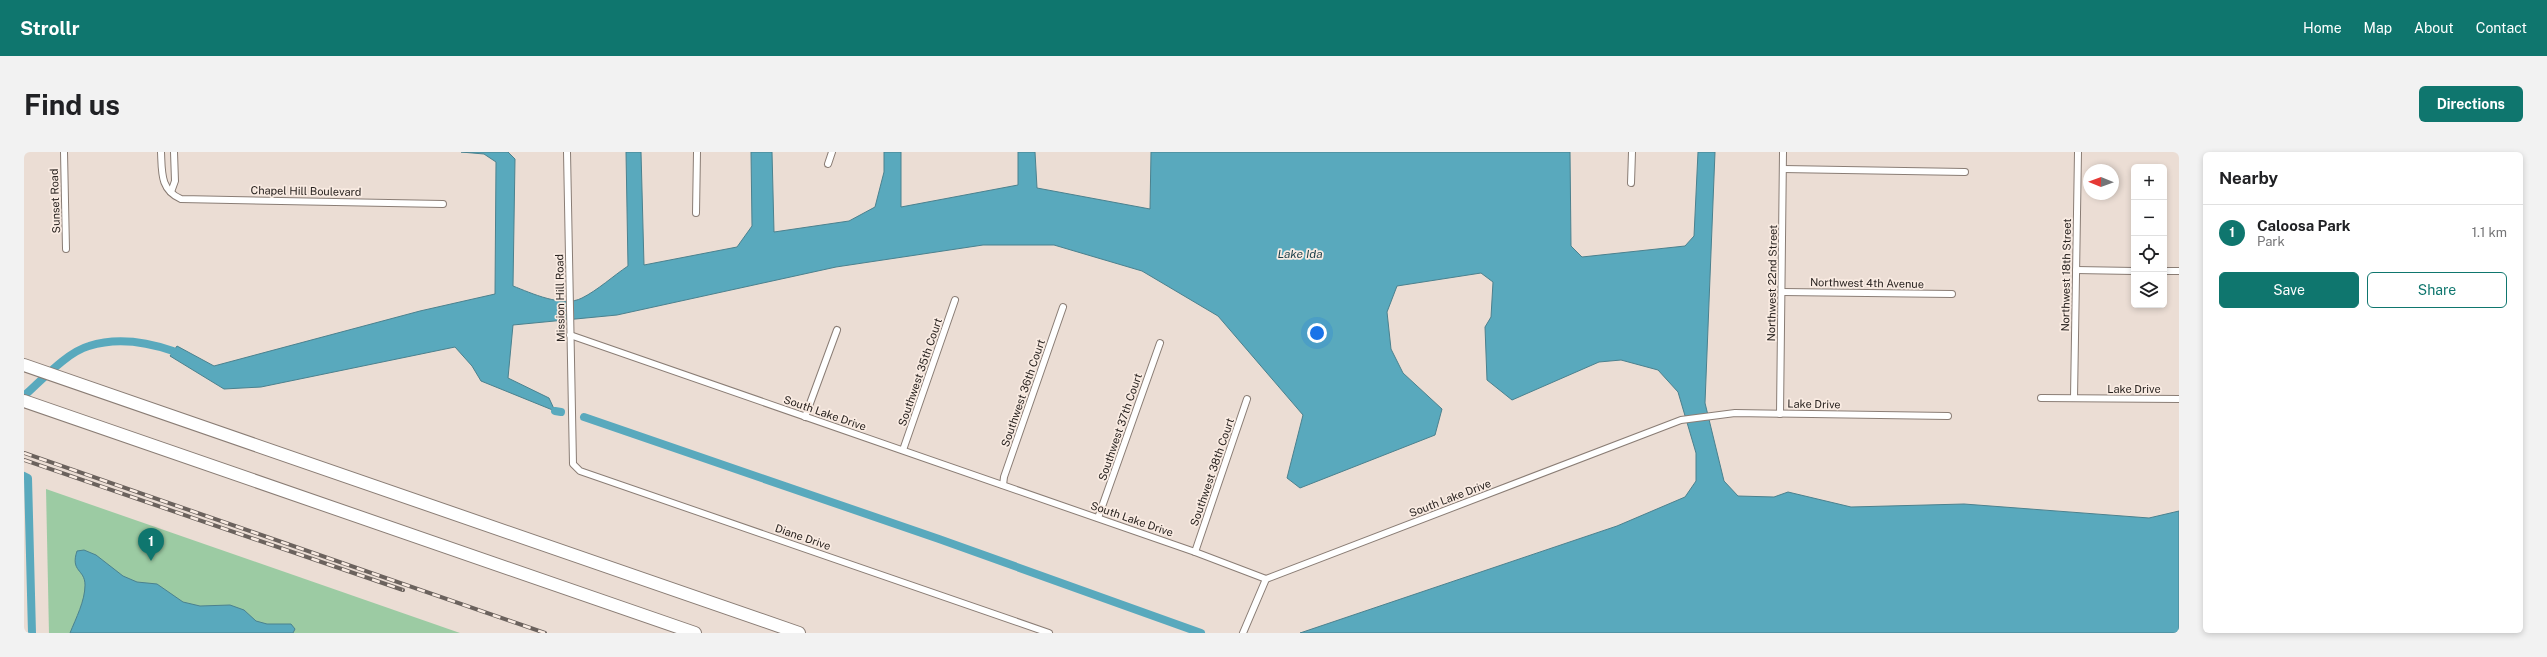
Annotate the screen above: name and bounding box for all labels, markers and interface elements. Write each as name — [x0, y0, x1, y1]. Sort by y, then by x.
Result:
text: Strollr — [20, 17, 79, 39]
text: Home — [2303, 20, 2342, 36]
text: Map — [2364, 20, 2392, 36]
text: About — [2414, 20, 2454, 36]
text: Contact — [2476, 20, 2527, 36]
button: Directions — [2419, 86, 2523, 122]
text: Find us — [24, 88, 120, 121]
north arrow — [2083, 164, 2119, 200]
map controls — [2131, 164, 2167, 308]
button: + — [2131, 164, 2167, 200]
street label: Sunset Road — [48, 168, 62, 234]
text: Nearby — [2219, 168, 2278, 188]
street label: Chapel Hill Boulevard — [251, 184, 361, 198]
button: − — [2131, 200, 2167, 236]
text: Caloosa Park — [2257, 217, 2351, 234]
street label: Northwest 18th Street — [2059, 218, 2073, 332]
street label: Northwest 22nd Street — [1765, 224, 1779, 342]
text: 1 — [2229, 225, 2235, 240]
text: 1.1 km — [2472, 225, 2507, 240]
text: Park — [2257, 234, 2285, 249]
button: locate — [2131, 236, 2167, 272]
water label: Lake Ida — [1277, 247, 1323, 261]
street label: Mission Hill Road — [553, 254, 567, 342]
button: layers — [2131, 272, 2167, 308]
button: Save — [2219, 272, 2359, 308]
button: Share — [2367, 272, 2507, 308]
street label: Northwest 4th Avenue — [1810, 276, 1924, 290]
street label: Southwest 35th Court — [896, 316, 944, 428]
your location — [1307, 323, 1327, 343]
street label: Southwest 36th Court — [999, 338, 1047, 448]
street label: Southwest 37th Court — [1096, 372, 1144, 482]
street label: Lake Drive — [2107, 383, 2161, 395]
street label: South Lake Drive — [782, 393, 868, 433]
street label: Lake Drive — [1787, 398, 1841, 410]
street label: Southwest 38th Court — [1188, 416, 1236, 528]
street label: South Lake Drive — [1407, 477, 1493, 519]
street label: South Lake Drive — [1089, 499, 1175, 539]
street label: Diane Drive — [774, 522, 832, 552]
pin: 1 — [138, 528, 164, 561]

